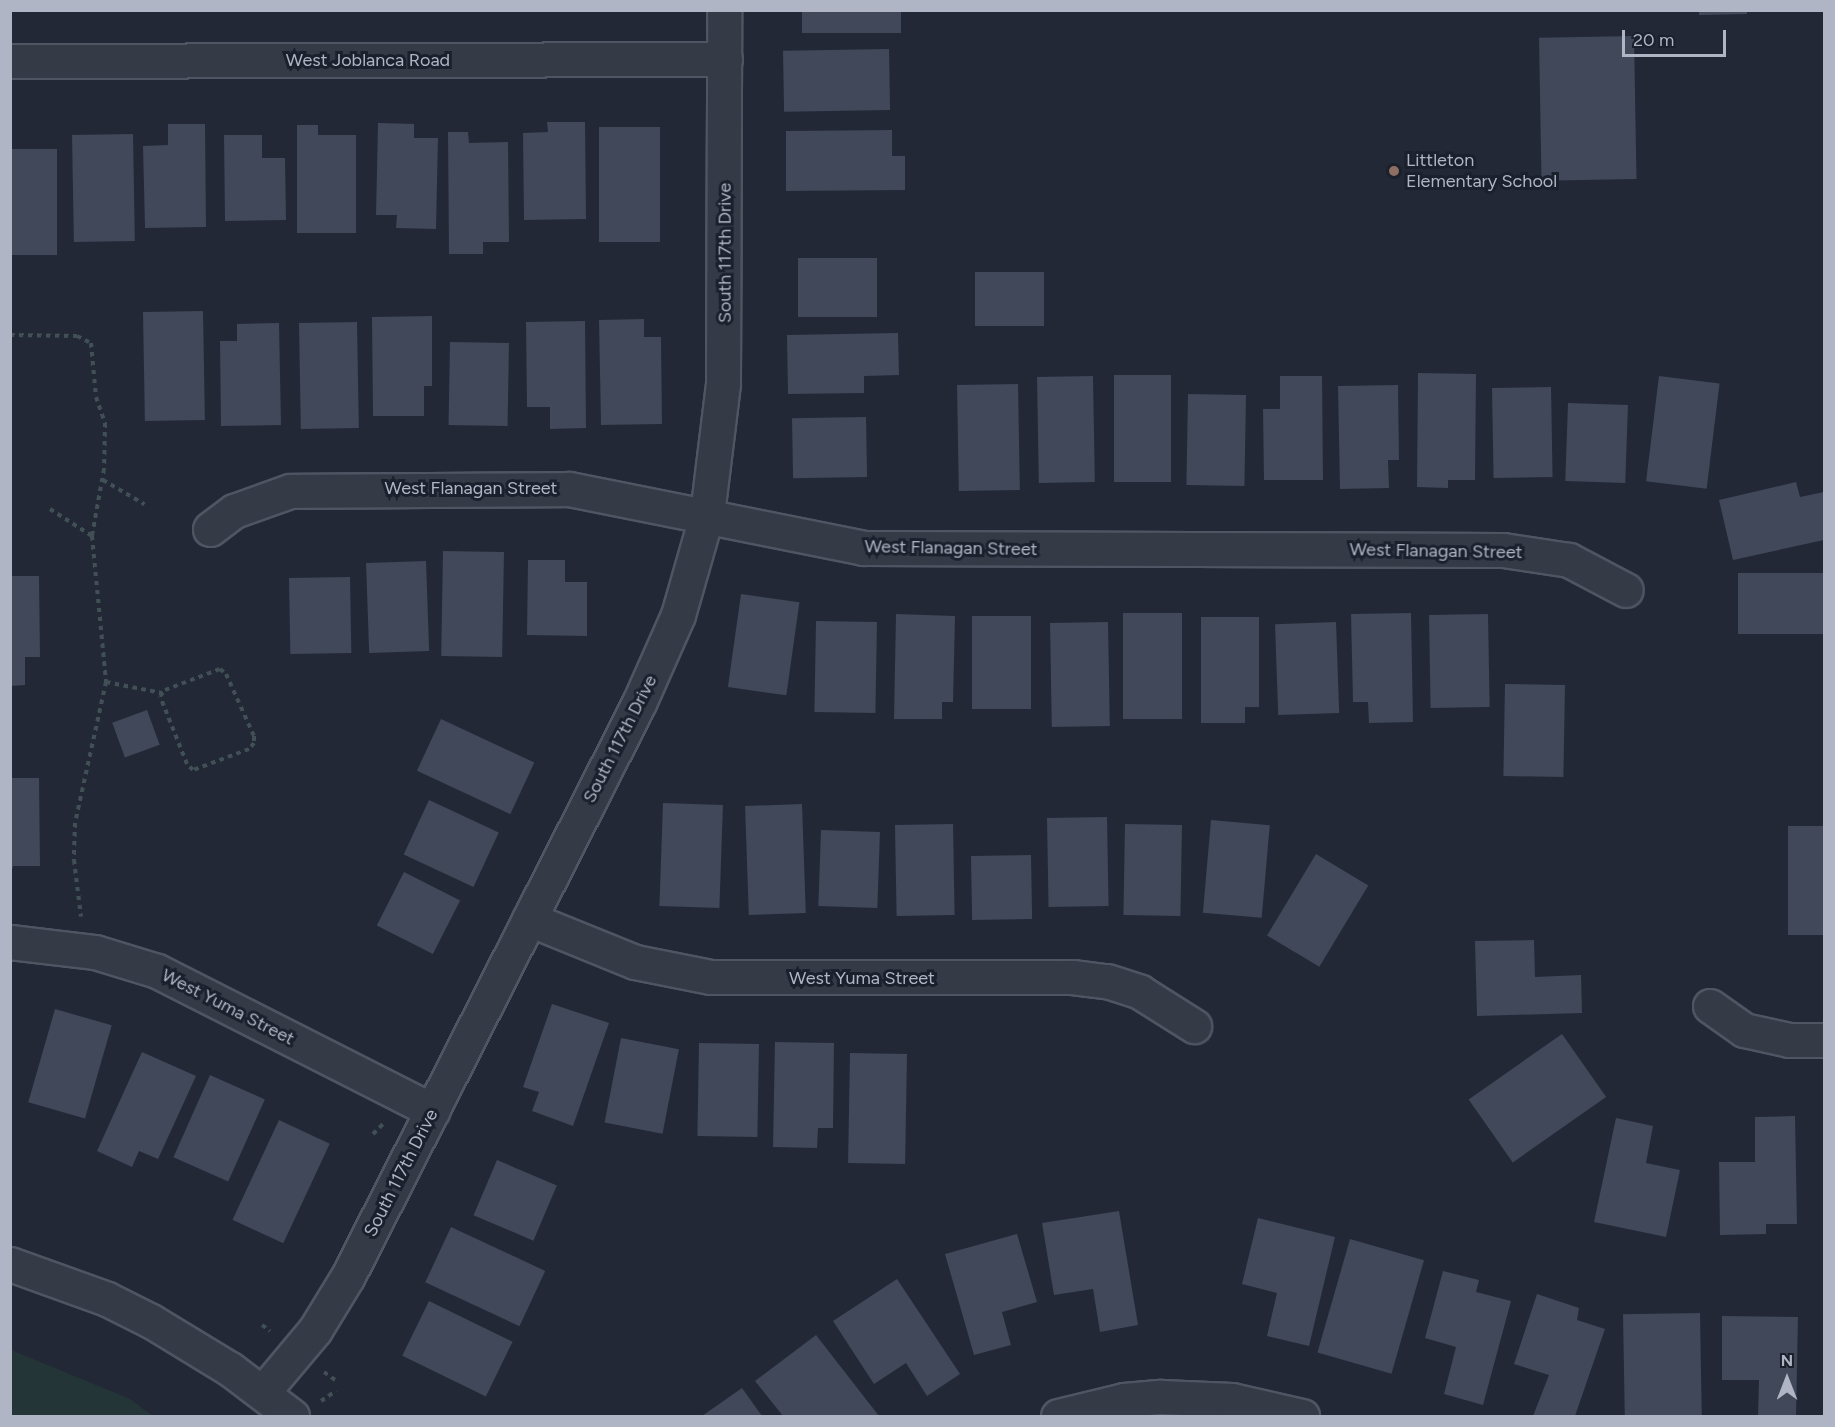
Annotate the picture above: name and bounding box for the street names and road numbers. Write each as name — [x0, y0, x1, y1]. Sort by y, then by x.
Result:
street label: West Joblanca Road — [286, 49, 450, 71]
street label: South 117th Drive — [714, 183, 736, 323]
street label: West Flanagan Street — [385, 477, 557, 499]
street label: West Flanagan Street — [864, 536, 1038, 560]
street label: West Flanagan Street — [1349, 539, 1523, 563]
street label: South 117th Drive — [579, 672, 661, 806]
street label: West Yuma Street — [158, 964, 298, 1050]
street label: West Yuma Street — [789, 967, 935, 989]
street label: South 117th Drive — [360, 1106, 442, 1240]

